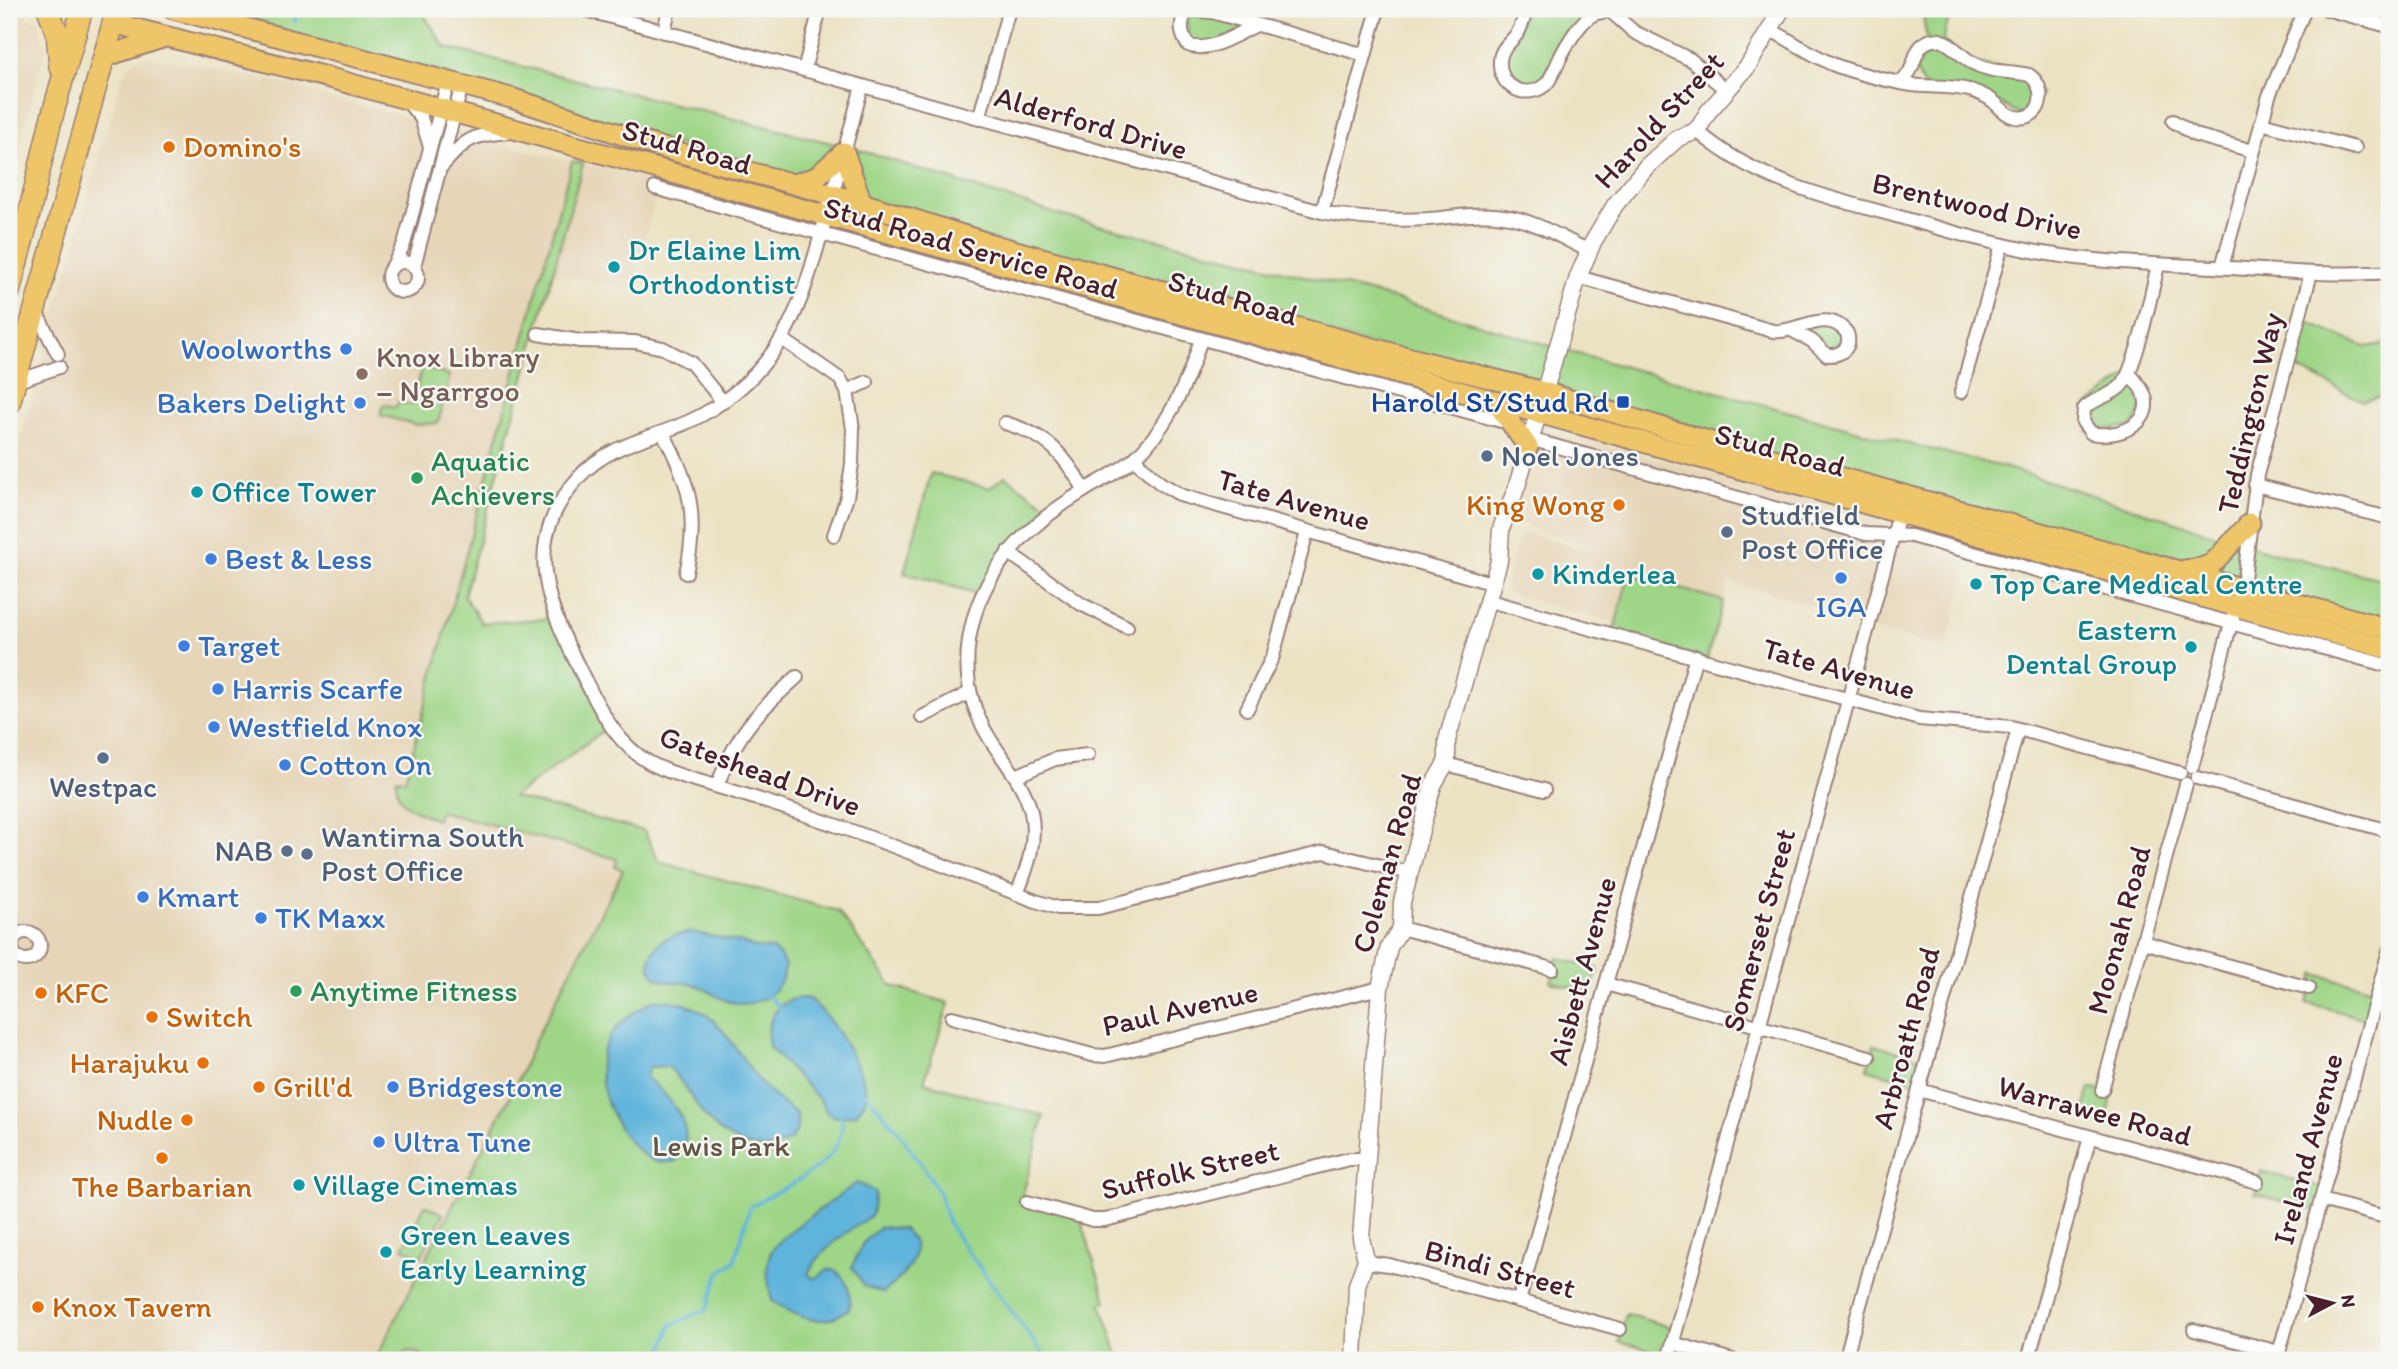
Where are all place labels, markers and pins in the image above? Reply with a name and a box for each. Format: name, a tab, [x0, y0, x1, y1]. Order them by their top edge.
place label: Domino's	[183, 128, 301, 165]
marker: Domino's	[161, 139, 177, 155]
place label: Dr Elaine Lim Orthodontist	[628, 231, 801, 302]
marker: Dr Elaine Lim Orthodontist	[606, 259, 622, 275]
place label: Woolworths	[181, 330, 332, 367]
place label: Knox Library – Ngarrgoo	[376, 338, 539, 409]
marker: Woolworths	[338, 341, 354, 357]
marker: Knox Library – Ngarrgoo	[354, 366, 370, 382]
place label: Harold St/Stud Rd	[1371, 383, 1609, 420]
place label: Bakers Delight	[157, 384, 346, 421]
marker: Harold St/Stud Rd	[1615, 394, 1631, 410]
marker: Bakers Delight	[352, 395, 368, 411]
place label: Noel Jones	[1501, 437, 1639, 474]
place label: Aquatic Achievers	[431, 442, 555, 513]
marker: Noel Jones	[1479, 448, 1495, 464]
marker: Aquatic Achievers	[409, 470, 425, 486]
place label: Office Tower	[211, 473, 376, 510]
marker: Office Tower	[189, 484, 205, 500]
place label: King Wong	[1466, 486, 1606, 523]
place label: Studfield Post Office	[1741, 496, 1884, 567]
marker: King Wong	[1611, 497, 1627, 513]
marker: Studfield Post Office	[1719, 524, 1735, 540]
place label: Best & Less	[225, 540, 372, 577]
marker: Best & Less	[203, 551, 219, 567]
place label: Kinderlea	[1552, 555, 1677, 592]
place label: Top Care Medical Centre	[1990, 565, 2302, 602]
marker: Kinderlea	[1530, 566, 1546, 582]
marker: IGA	[1833, 570, 1849, 586]
marker: Top Care Medical Centre	[1968, 576, 1984, 592]
place label: IGA	[1815, 588, 1867, 625]
place label: Eastern Dental Group	[2005, 611, 2177, 682]
place label: Target	[198, 627, 280, 664]
marker: Target	[176, 638, 192, 654]
marker: Eastern Dental Group	[2183, 639, 2199, 655]
place label: Harris Scarfe	[232, 670, 403, 707]
marker: Harris Scarfe	[210, 681, 226, 697]
place label: Westfield Knox	[228, 708, 422, 745]
marker: Westfield Knox	[206, 719, 222, 735]
place label: Cotton On	[299, 746, 432, 783]
marker: Westpac	[95, 750, 111, 766]
marker: Cotton On	[277, 757, 293, 773]
place label: Westpac	[49, 768, 157, 805]
place label: Wantirna South Post Office	[321, 818, 524, 889]
place label: NAB	[215, 832, 273, 869]
marker: NAB	[279, 843, 295, 859]
marker: Wantirna South Post Office	[299, 846, 315, 862]
place label: Kmart	[157, 878, 239, 915]
marker: Kmart	[135, 889, 151, 905]
place label: TK Maxx	[275, 899, 385, 936]
marker: TK Maxx	[253, 910, 269, 926]
place label: Anytime Fitness	[310, 972, 518, 1009]
place label: KFC	[55, 974, 109, 1011]
marker: Anytime Fitness	[288, 983, 304, 999]
marker: KFC	[33, 985, 49, 1001]
place label: Switch	[166, 998, 252, 1035]
marker: Switch	[144, 1009, 160, 1025]
place label: Harajuku	[70, 1044, 189, 1081]
marker: Harajuku	[195, 1055, 211, 1071]
place label: Grill'd	[273, 1068, 353, 1105]
place label: Bridgestone	[407, 1068, 563, 1105]
marker: Grill'd	[251, 1079, 267, 1095]
marker: Bridgestone	[385, 1079, 401, 1095]
place label: Nudle	[97, 1101, 173, 1138]
marker: Nudle	[179, 1112, 195, 1128]
place label: Ultra Tune	[393, 1123, 532, 1160]
marker: Ultra Tune	[371, 1134, 387, 1150]
marker: The Barbarian	[154, 1150, 170, 1166]
place label: Village Cinemas	[313, 1166, 518, 1203]
place label: The Barbarian	[72, 1168, 252, 1205]
marker: Village Cinemas	[291, 1177, 307, 1193]
place label: Green Leaves Early Learning	[400, 1216, 587, 1287]
marker: Green Leaves Early Learning	[378, 1244, 394, 1260]
place label: Knox Tavern	[52, 1288, 212, 1325]
marker: Knox Tavern	[30, 1299, 46, 1315]

